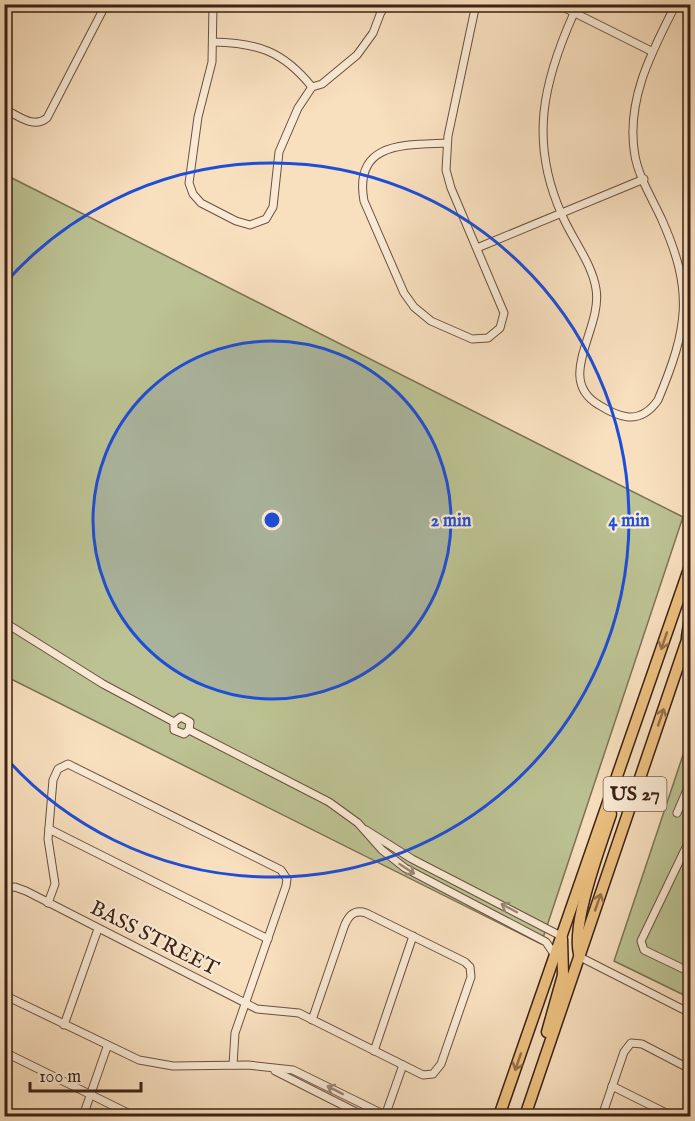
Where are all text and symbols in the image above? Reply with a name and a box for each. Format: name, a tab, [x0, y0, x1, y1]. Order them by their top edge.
centre of rings	[262, 510, 282, 530]
text: 2 min	[431, 510, 472, 533]
text: 4 min	[608, 510, 650, 533]
one-way arrow	[658, 631, 669, 650]
one-way arrow	[657, 708, 668, 727]
road number: US 27	[604, 777, 666, 811]
one-way arrow	[399, 862, 416, 875]
one-way arrow	[594, 893, 605, 912]
street label: BASS STREET	[85, 895, 223, 983]
one-way arrow	[501, 902, 519, 913]
one-way arrow	[511, 1052, 522, 1071]
scale bar	[30, 1055, 141, 1093]
text: 100 m	[39, 1066, 81, 1089]
one-way arrow	[326, 1084, 344, 1095]

